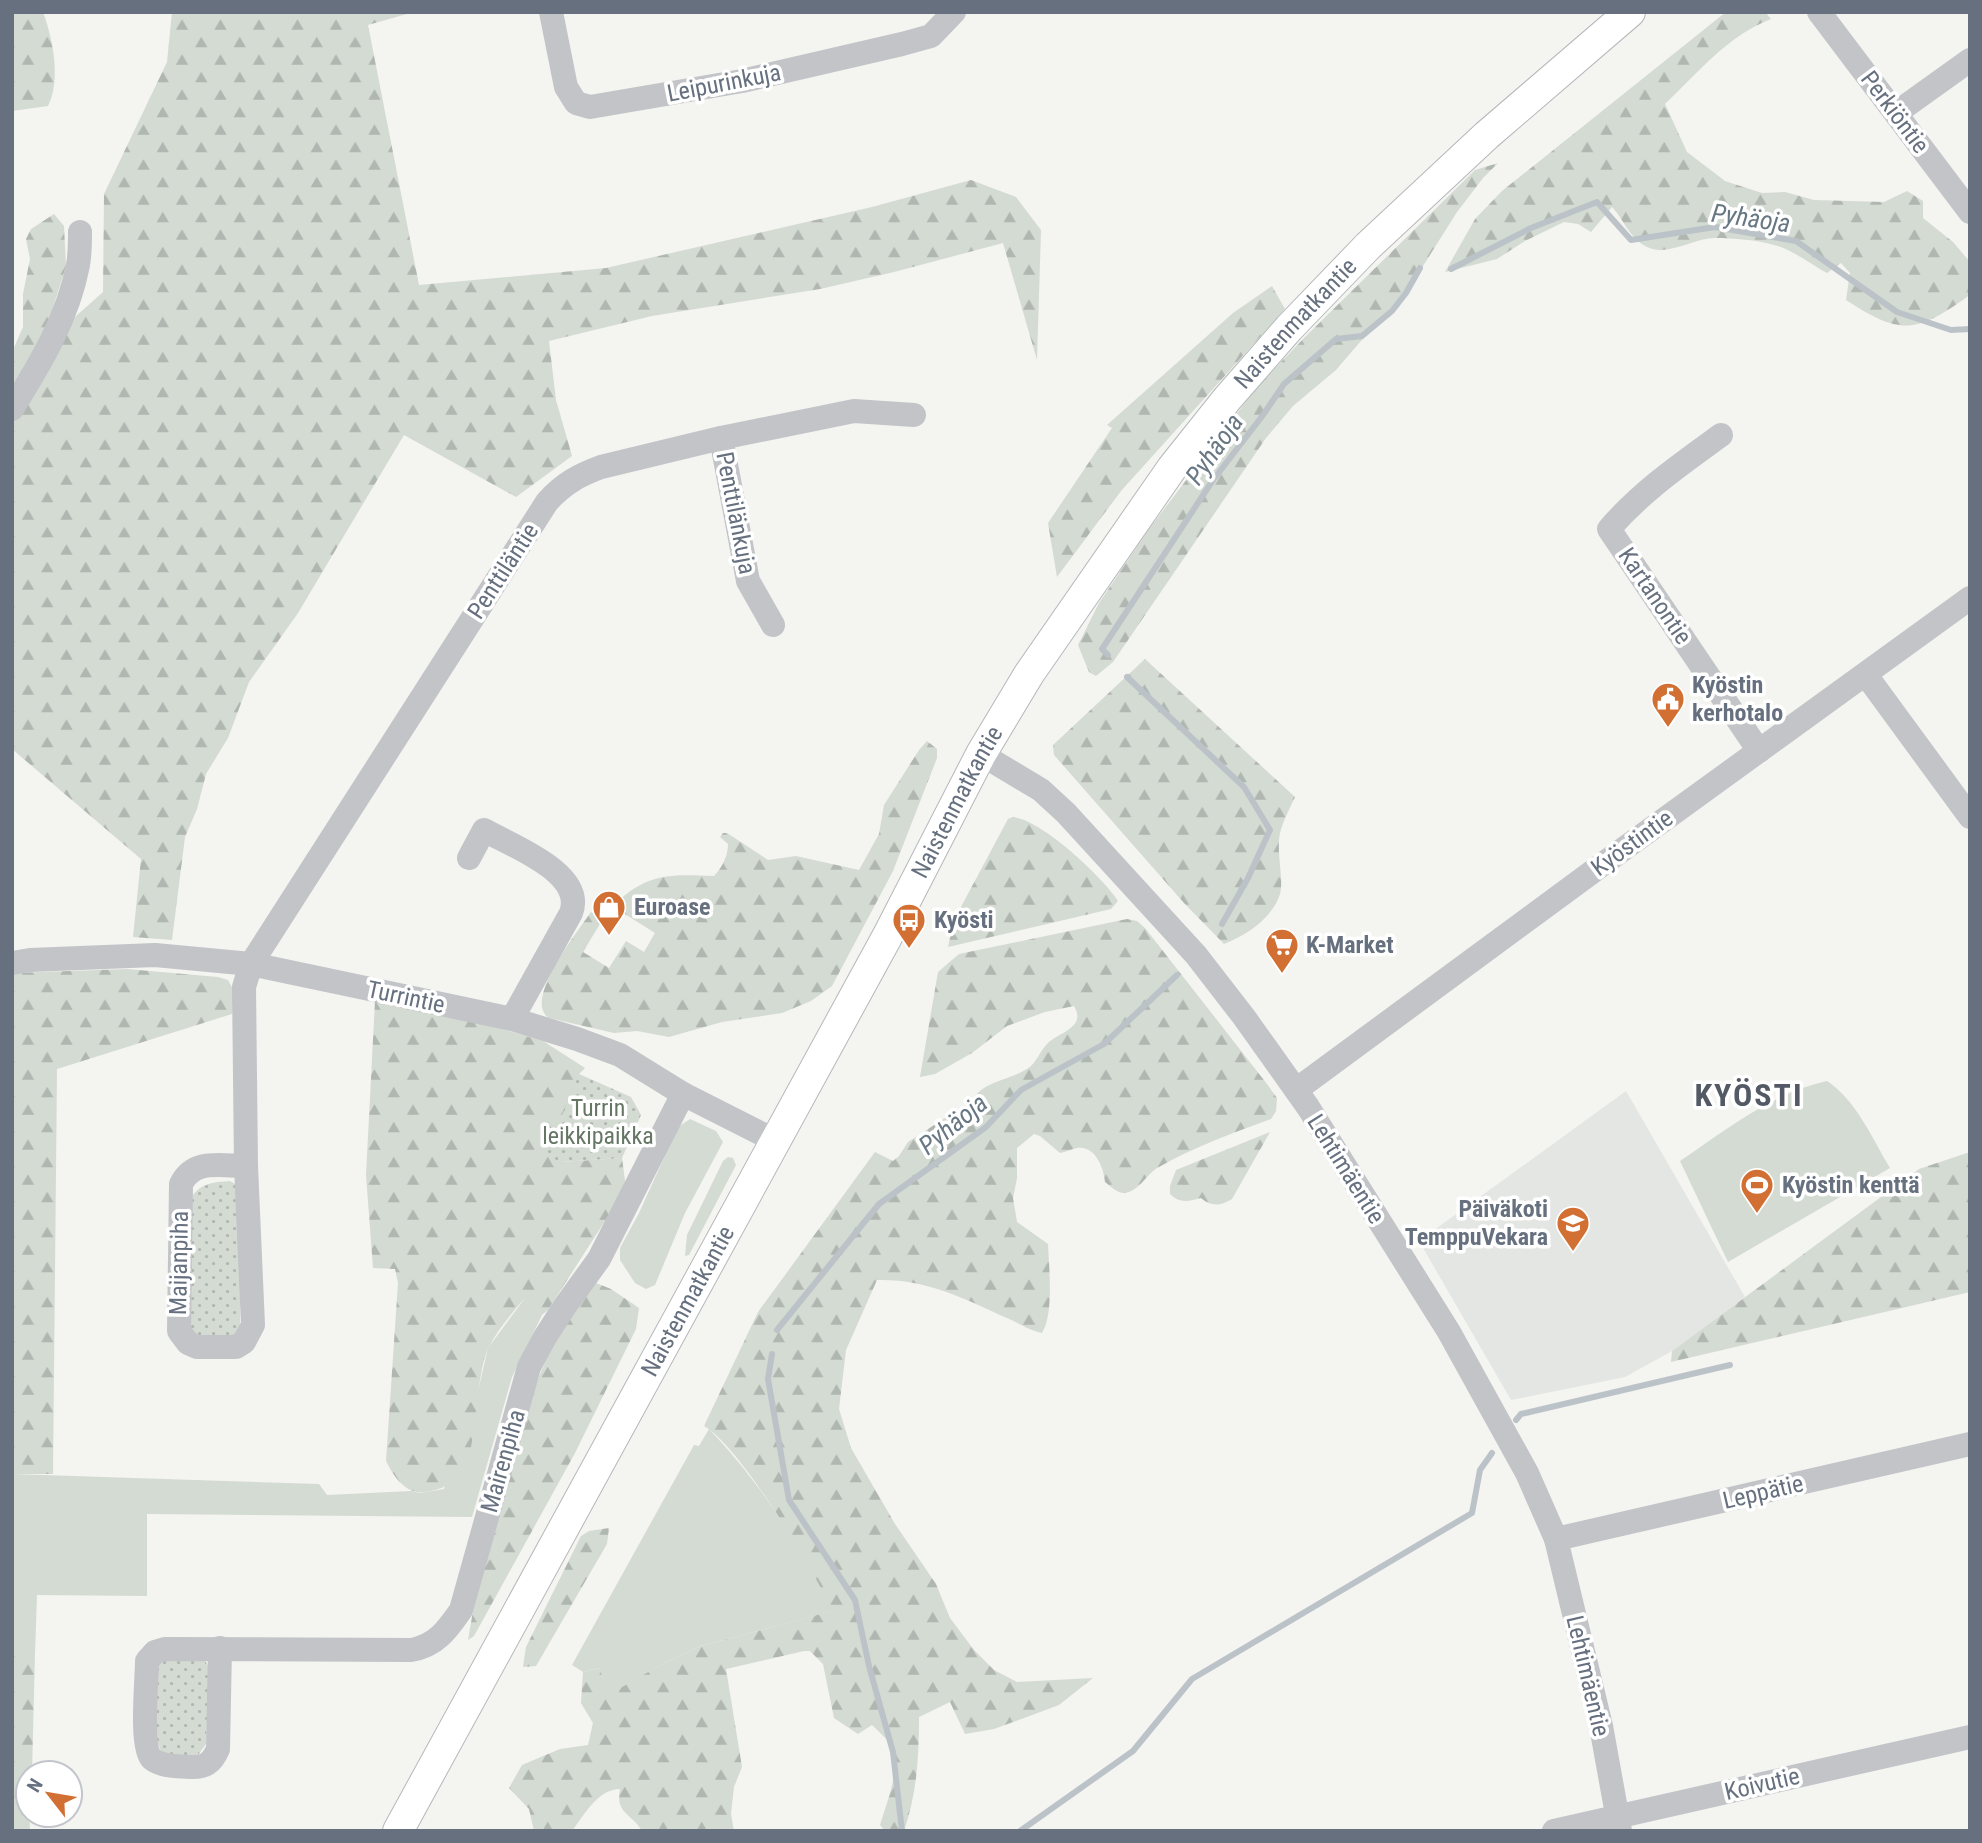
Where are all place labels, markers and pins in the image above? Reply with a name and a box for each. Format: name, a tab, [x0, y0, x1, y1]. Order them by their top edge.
place label: Kyöstin kerhotalo	[1692, 671, 1783, 727]
public building icon: Kyöstin kerhotalo	[1649, 680, 1687, 729]
shop icon: Euroase	[590, 888, 628, 937]
place label: Euroase	[634, 893, 711, 921]
bus stop icon: Kyösti	[890, 901, 928, 950]
place label: Kyösti	[934, 906, 994, 934]
supermarket icon: K-Market	[1263, 926, 1301, 975]
place label: K-Market	[1306, 931, 1394, 959]
sports icon: Kyöstin kenttä	[1738, 1166, 1776, 1215]
place label: Kyöstin kenttä	[1782, 1171, 1919, 1199]
place label: Päiväkoti TemppuVekara	[1405, 1195, 1548, 1251]
school or university icon: Päiväkoti TemppuVekara	[1554, 1204, 1592, 1253]

